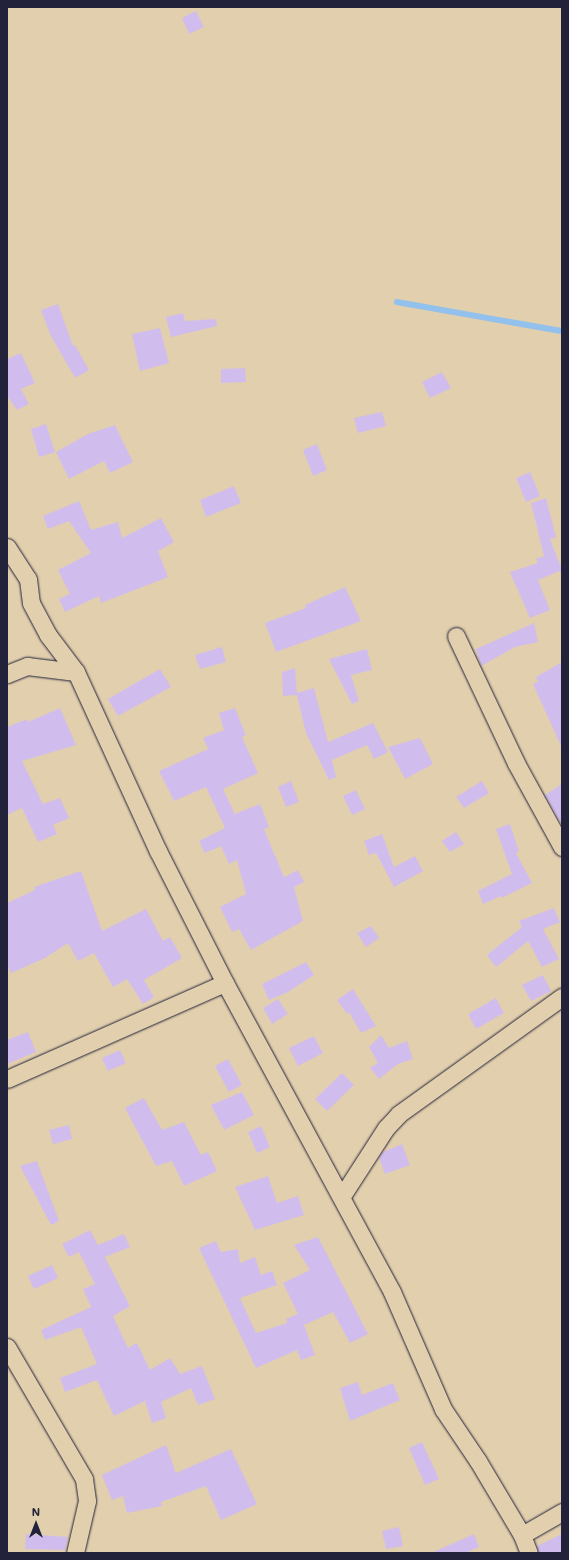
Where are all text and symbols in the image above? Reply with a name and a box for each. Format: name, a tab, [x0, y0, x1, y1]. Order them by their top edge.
north arrow	[16, 1504, 56, 1544]
text: N	[32, 1504, 40, 1519]

